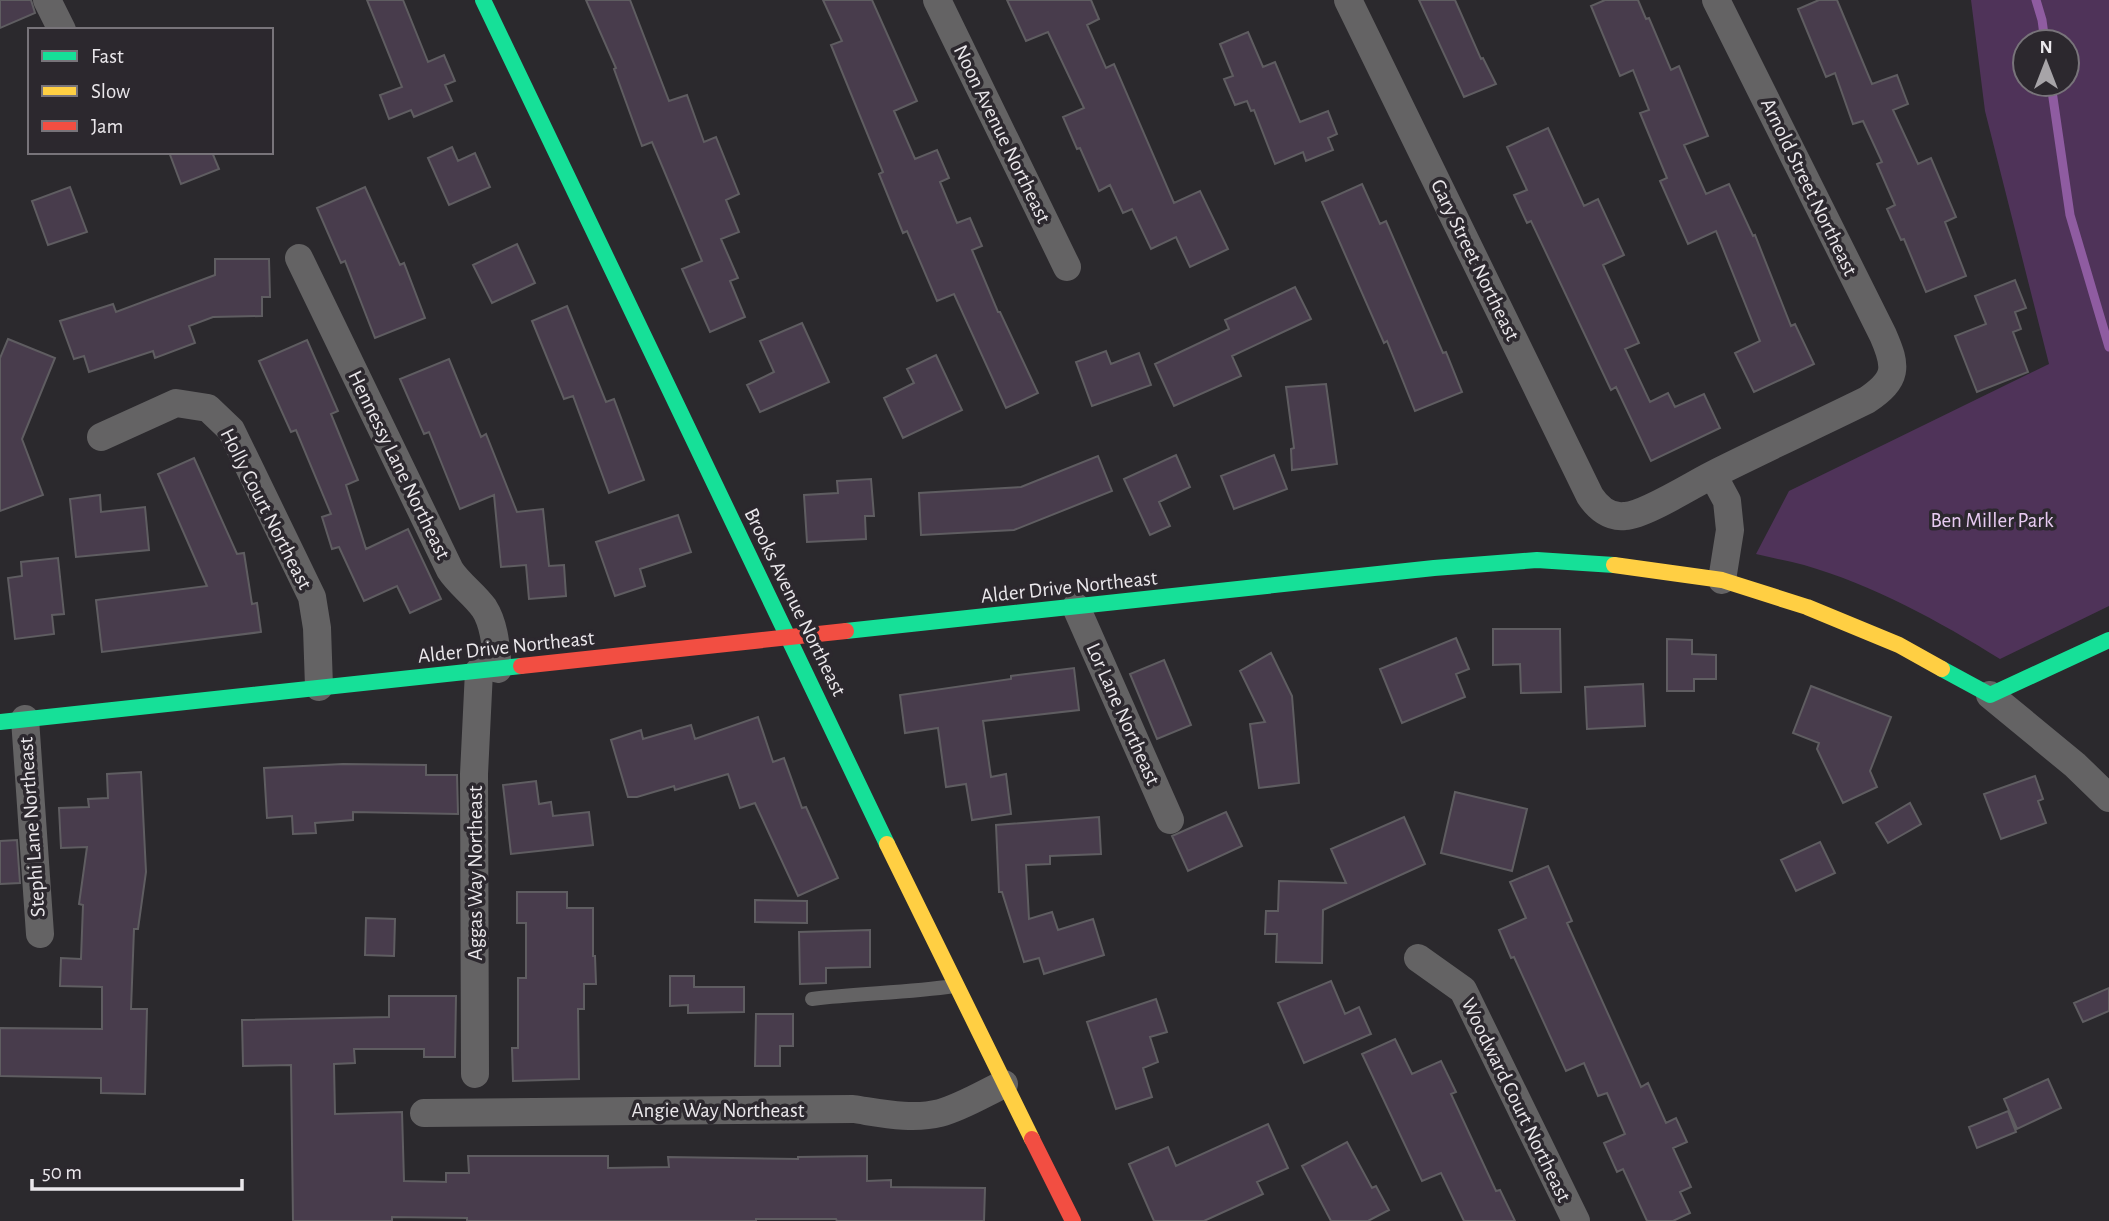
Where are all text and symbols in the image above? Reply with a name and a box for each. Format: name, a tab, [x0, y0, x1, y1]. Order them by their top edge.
legend	[28, 28, 273, 154]
north arrow	[2011, 28, 2081, 98]
text: N	[2039, 38, 2053, 57]
street label: Noon Avenue Northeast	[950, 41, 1054, 227]
text: Fast	[91, 46, 124, 67]
text: Slow	[91, 81, 130, 102]
street label: Arnold Street Northeast	[1757, 95, 1861, 279]
text: Jam	[91, 116, 123, 137]
street label: Gary Street Northeast	[1427, 176, 1523, 344]
street label: Hennessy Lane Northeast	[344, 367, 454, 563]
street label: Holly Court Northeast	[216, 425, 316, 593]
street label: Brooks Avenue Northeast	[740, 505, 850, 700]
park label: Ben Miller Park	[1930, 510, 2054, 531]
street label: Alder Drive Northeast	[980, 567, 1159, 607]
street label: Alder Drive Northeast	[417, 627, 596, 667]
street label: Lor Lane Northeast	[1082, 640, 1164, 789]
street label: Stephi Lane Northeast	[15, 736, 49, 918]
street label: Aggas Way Northeast	[465, 785, 486, 961]
street label: Woodward Court Northeast	[1457, 995, 1575, 1206]
street label: Angie Way Northeast	[632, 1100, 805, 1121]
scale bar	[32, 1148, 242, 1192]
text: 50 m	[42, 1162, 82, 1183]

